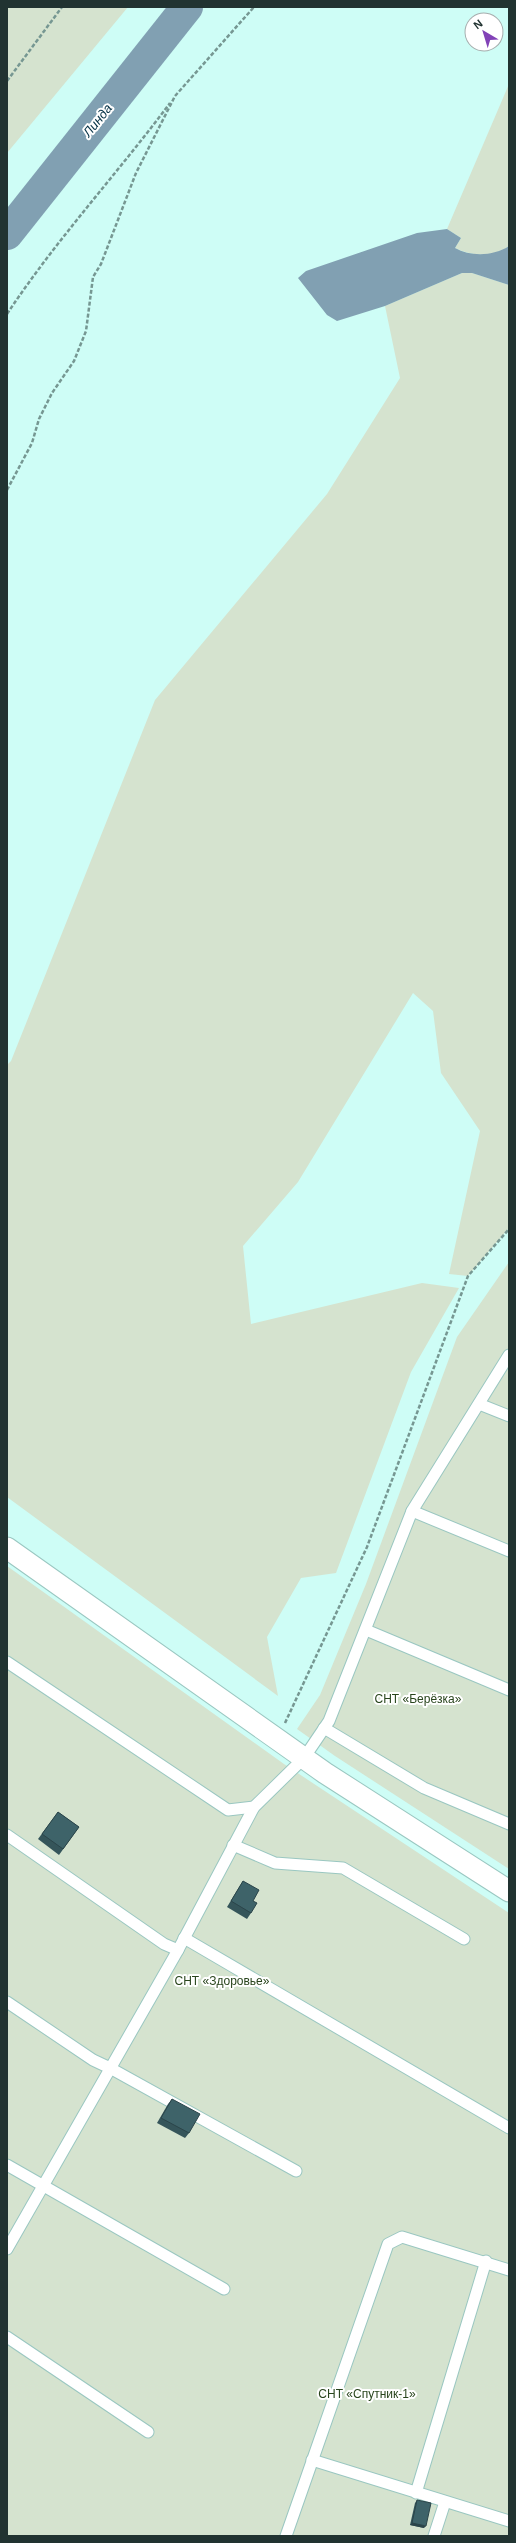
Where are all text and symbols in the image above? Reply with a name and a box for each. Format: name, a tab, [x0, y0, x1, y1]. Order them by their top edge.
north arrow	[464, 12, 504, 52]
text: N	[471, 17, 485, 31]
water label: Линда	[79, 101, 115, 140]
park label: СНТ «Берёзка»	[375, 1692, 462, 1706]
park label: СНТ «Здоровье»	[175, 1974, 270, 1988]
park label: СНТ «Спутник-1»	[318, 2387, 416, 2401]

